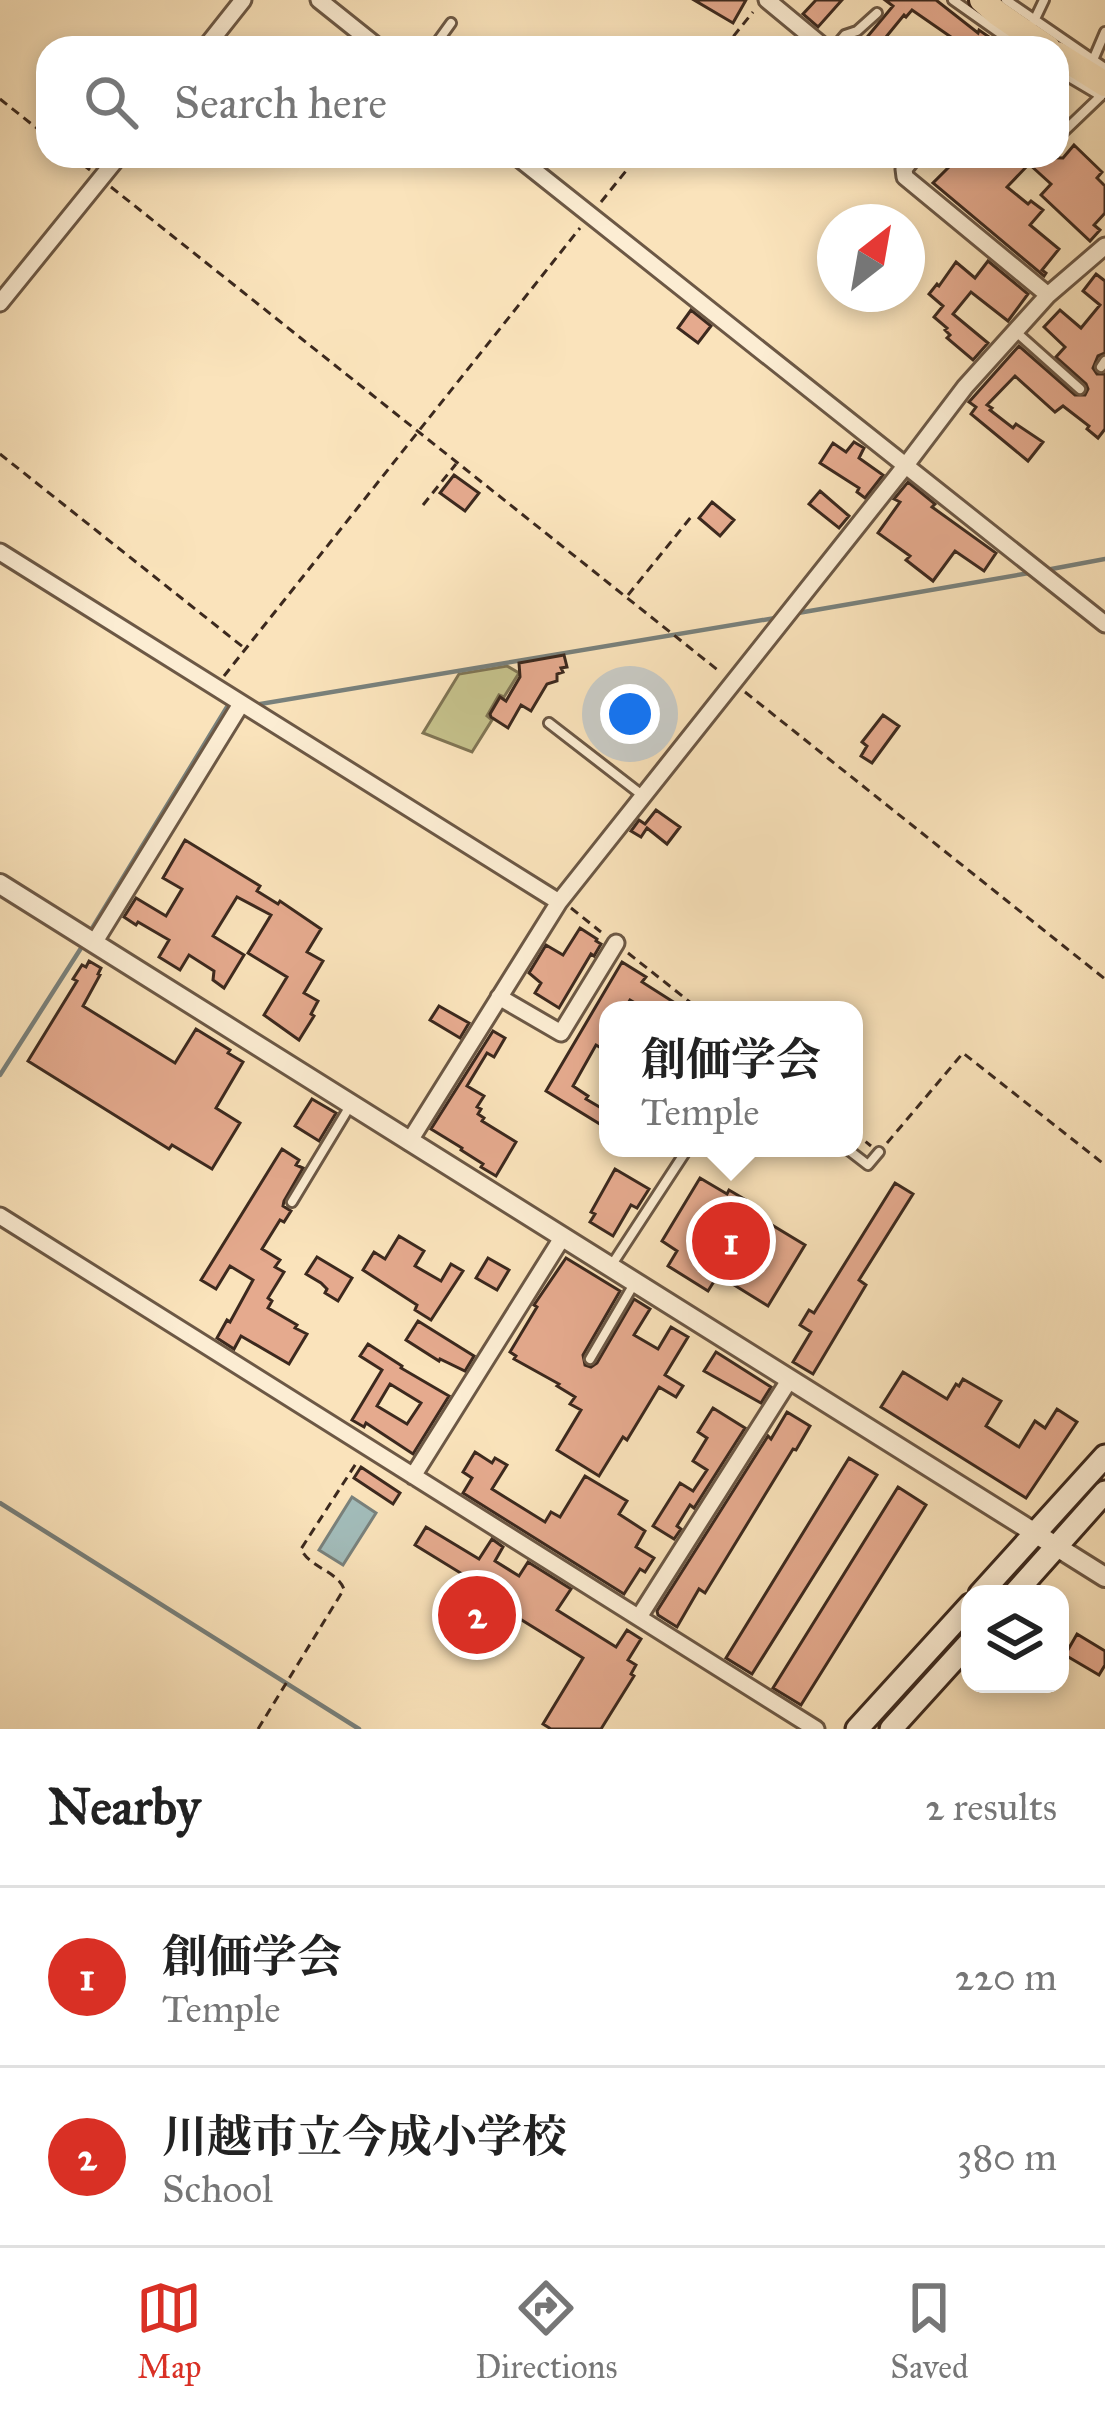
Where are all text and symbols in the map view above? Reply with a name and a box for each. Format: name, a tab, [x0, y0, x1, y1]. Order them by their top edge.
search box	[36, 36, 1069, 168]
icon: search	[78, 69, 144, 135]
text: Search here	[174, 75, 387, 130]
north arrow	[817, 204, 925, 312]
your location	[600, 684, 660, 744]
popup	[599, 1001, 863, 1157]
text: 創価学会	[641, 1032, 821, 1087]
text: Temple	[641, 1088, 760, 1136]
pin: 1	[692, 1196, 770, 1286]
pin: 2	[438, 1570, 516, 1660]
map controls	[961, 1585, 1069, 1693]
button: layers	[961, 1585, 1069, 1693]
text: Nearby	[48, 1776, 200, 1838]
text: 2 results	[925, 1783, 1057, 1831]
text: 創価学会	[162, 1929, 342, 1984]
text: 1	[79, 1953, 95, 2001]
text: 220 m	[955, 1953, 1057, 2001]
text: Temple	[162, 1985, 281, 2033]
text: 川越市立今成小学校	[162, 2109, 567, 2164]
text: 2	[77, 2133, 97, 2181]
text: 380 m	[957, 2133, 1057, 2181]
text: School	[162, 2165, 273, 2213]
tab: Map	[136, 2275, 202, 2387]
tab: Directions	[475, 2275, 617, 2387]
tab: Saved	[890, 2275, 969, 2387]

